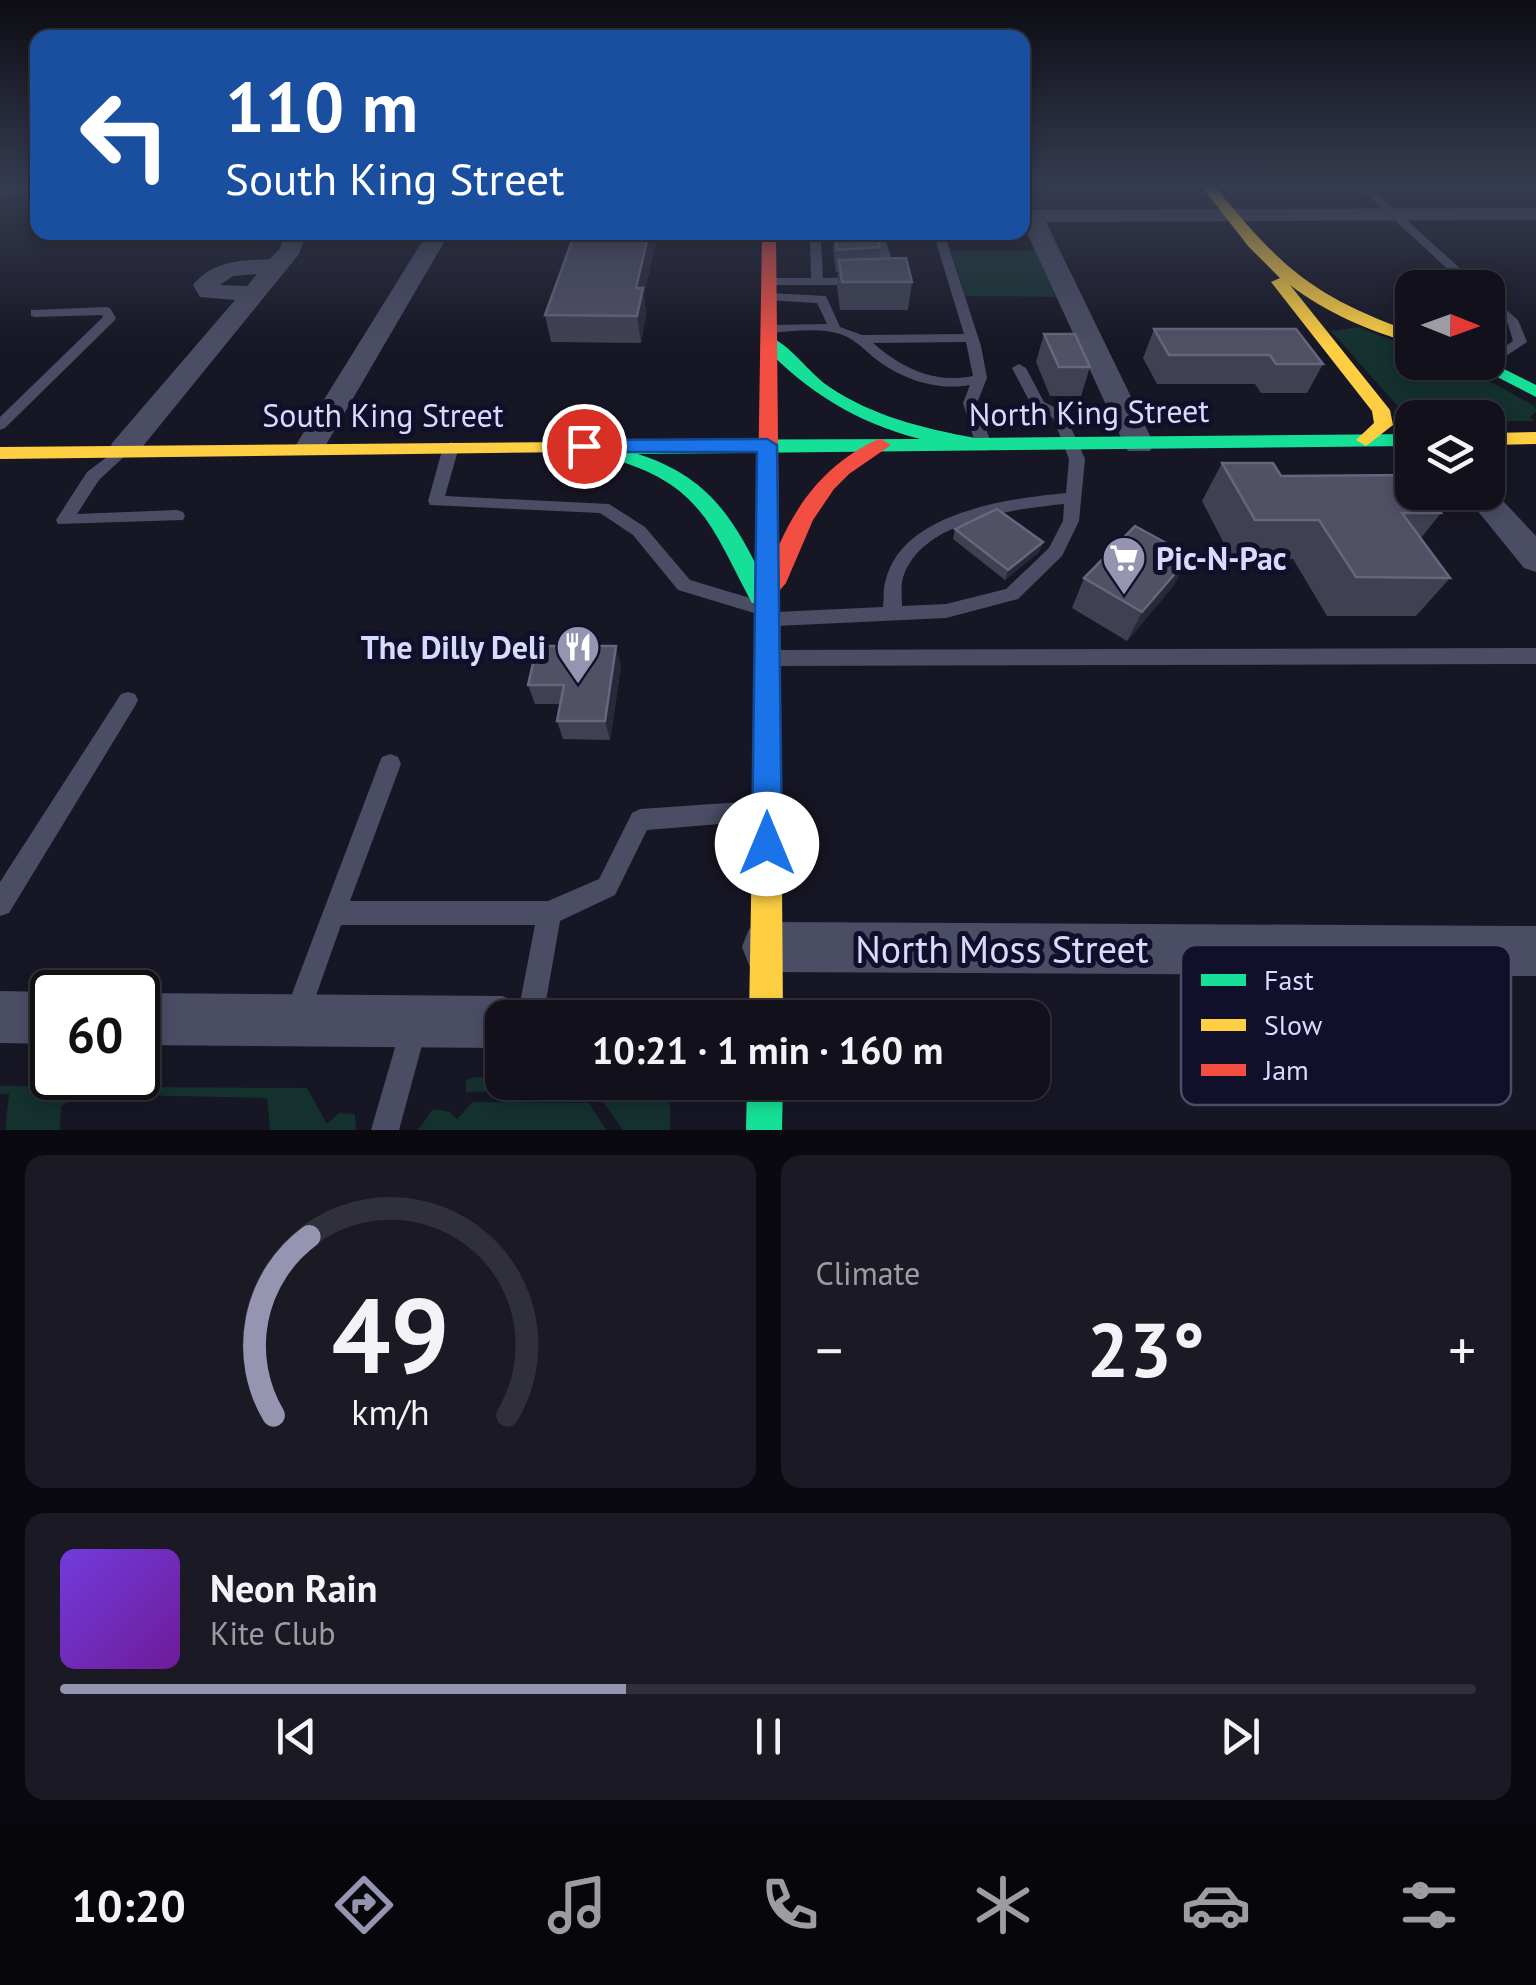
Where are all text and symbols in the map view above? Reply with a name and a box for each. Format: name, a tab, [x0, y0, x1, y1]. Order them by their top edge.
text: 110 m	[225, 61, 418, 151]
icon: left	[60, 70, 190, 200]
text: South King Street	[225, 149, 564, 207]
north arrow	[1395, 270, 1505, 380]
map controls	[1395, 270, 1505, 510]
street label: North King Street	[968, 389, 1210, 435]
street label: South King Street	[262, 394, 504, 436]
button: layers	[1395, 400, 1505, 510]
pin	[542, 404, 627, 489]
icon: arrive	[557, 419, 612, 474]
supermarket icon: Pic-N-Pac	[1101, 535, 1147, 596]
place label: Pic-N-Pac	[1156, 537, 1287, 579]
restaurant icon: The Dilly Deli	[555, 624, 601, 685]
place label: The Dilly Deli	[361, 626, 546, 668]
position arrow	[715, 792, 819, 896]
street label: North Moss Street	[855, 924, 1149, 973]
legend	[1181, 945, 1511, 1105]
text: Fast	[1264, 961, 1314, 998]
speed limit sign: 60	[30, 970, 160, 1100]
text: Slow	[1264, 1006, 1323, 1043]
text: 10:21 · 1 min · 160 m	[592, 1025, 943, 1074]
text: Jam	[1263, 1051, 1309, 1088]
text: Climate	[816, 1252, 920, 1294]
text: 49	[331, 1267, 449, 1402]
text: 23°	[1087, 1301, 1205, 1398]
text: −	[816, 1314, 843, 1385]
text: +	[1448, 1314, 1476, 1385]
text: km/h	[351, 1389, 429, 1435]
text: Neon Rain	[210, 1563, 377, 1612]
text: Kite Club	[210, 1612, 336, 1654]
icon: previous	[269, 1709, 324, 1764]
icon: pause	[741, 1709, 796, 1764]
icon: next	[1213, 1709, 1268, 1764]
icon: directions	[329, 1870, 399, 1940]
icon: music	[542, 1870, 612, 1940]
icon: phone	[755, 1870, 825, 1940]
icon: climate	[968, 1870, 1038, 1940]
icon: car	[1181, 1870, 1251, 1940]
icon: filters	[1394, 1870, 1464, 1940]
text: 10:20	[72, 1876, 186, 1934]

